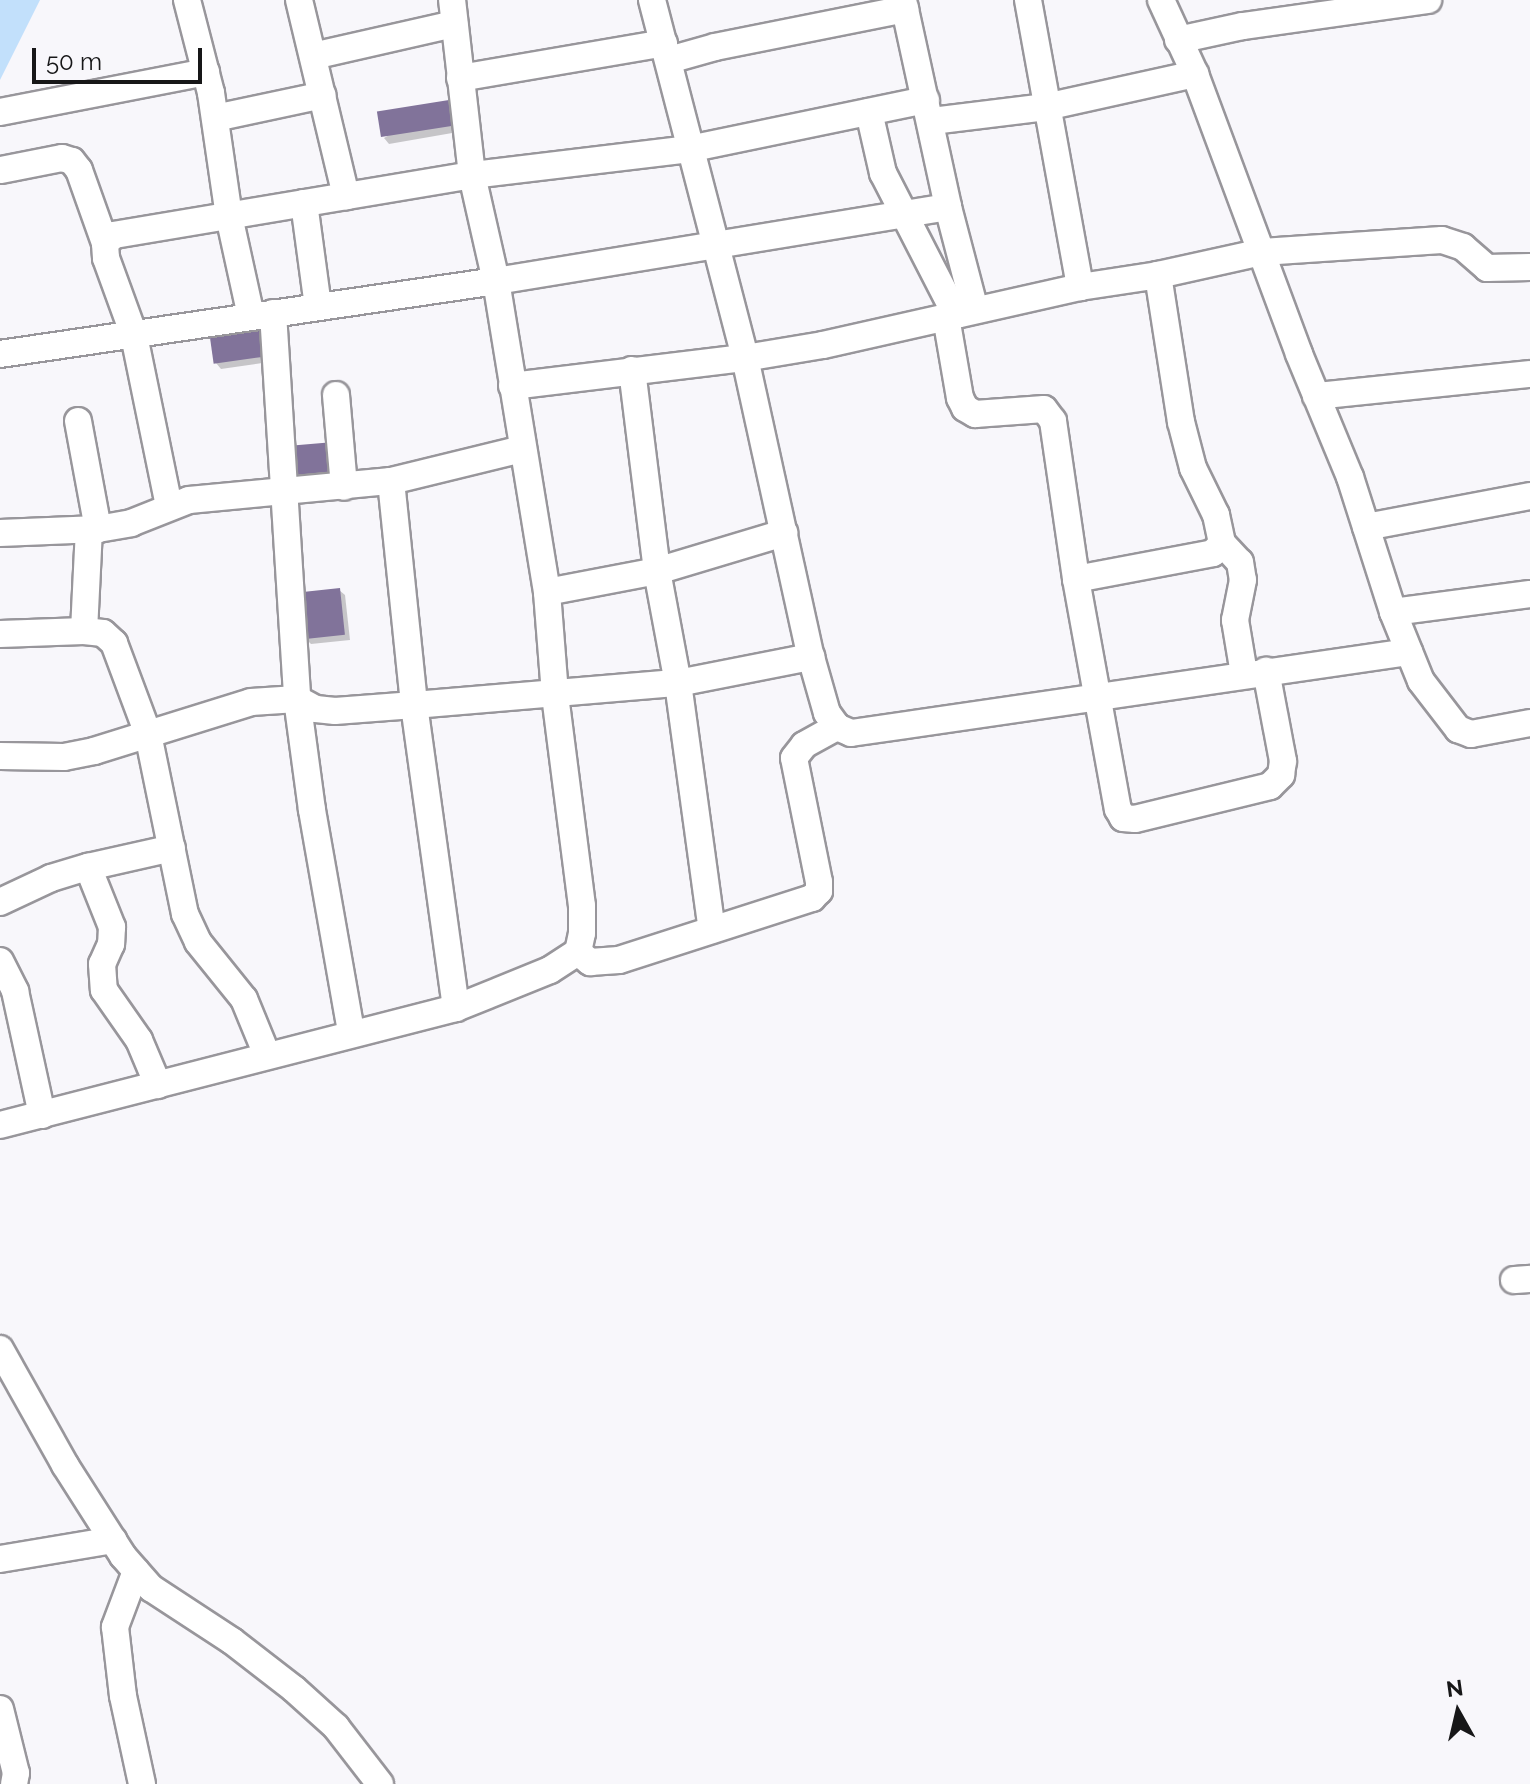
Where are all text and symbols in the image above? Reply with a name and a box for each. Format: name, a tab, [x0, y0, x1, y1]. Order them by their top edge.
scale bar	[36, 32, 206, 82]
text: 50 m	[46, 47, 102, 76]
north arrow	[1418, 1672, 1498, 1752]
text: N	[1445, 1674, 1465, 1702]

